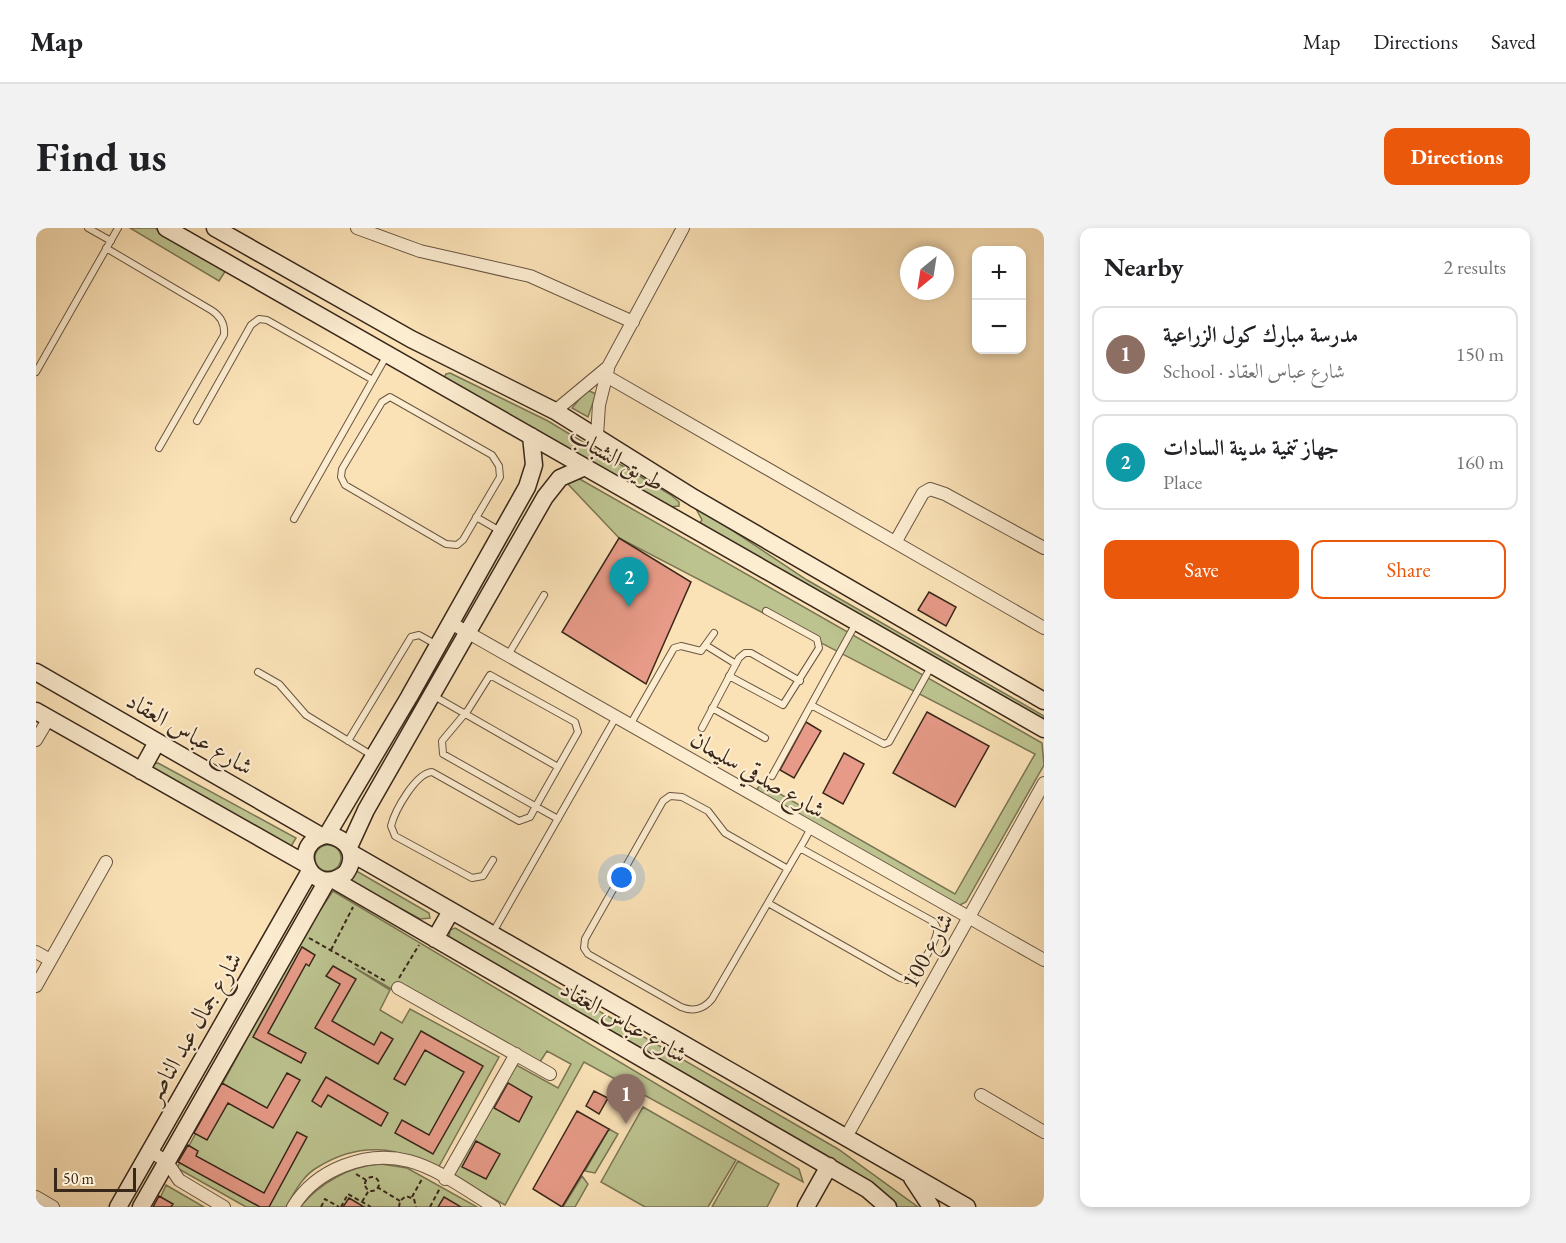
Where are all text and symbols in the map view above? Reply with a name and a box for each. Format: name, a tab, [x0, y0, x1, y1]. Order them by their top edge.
text: Map	[30, 23, 83, 59]
text: Map	[1303, 28, 1340, 55]
text: Directions	[1373, 28, 1458, 55]
text: Saved	[1491, 28, 1536, 55]
button: Directions	[1384, 128, 1530, 185]
text: Find us	[36, 129, 167, 184]
north arrow	[900, 246, 954, 300]
map controls	[972, 246, 1026, 354]
button: +	[972, 246, 1026, 300]
text: Nearby	[1104, 250, 1184, 284]
text: 2 results	[1443, 254, 1506, 280]
button: −	[972, 300, 1026, 354]
text: مدرسة مبارك كول الزراعية	[1163, 320, 1358, 349]
text: 1	[1120, 341, 1131, 367]
text: 150 m	[1456, 341, 1504, 367]
text: School · شارع عباس العقاد	[1163, 358, 1345, 384]
street label: طريق الشباب	[564, 418, 670, 498]
text: جهاز تنمية مدينة السادات	[1163, 433, 1339, 462]
text: 2	[1120, 449, 1131, 475]
text: 160 m	[1456, 449, 1504, 475]
text: Place	[1163, 469, 1202, 495]
button: Save	[1104, 540, 1299, 599]
button: Share	[1311, 540, 1506, 599]
pin: 2	[610, 558, 648, 607]
street label: شارع عباس العقاد	[119, 684, 259, 786]
street label: شارع صدقي سليمان	[682, 723, 831, 829]
your location	[607, 863, 636, 892]
street label: شارع 100	[894, 907, 965, 995]
street label: شارع جمال عبد الناصر	[136, 946, 253, 1113]
street label: شارع عباس العقاد	[553, 972, 693, 1074]
pin: 1	[606, 1074, 646, 1124]
scale bar	[54, 1165, 136, 1192]
text: 50 m	[63, 1168, 94, 1189]

